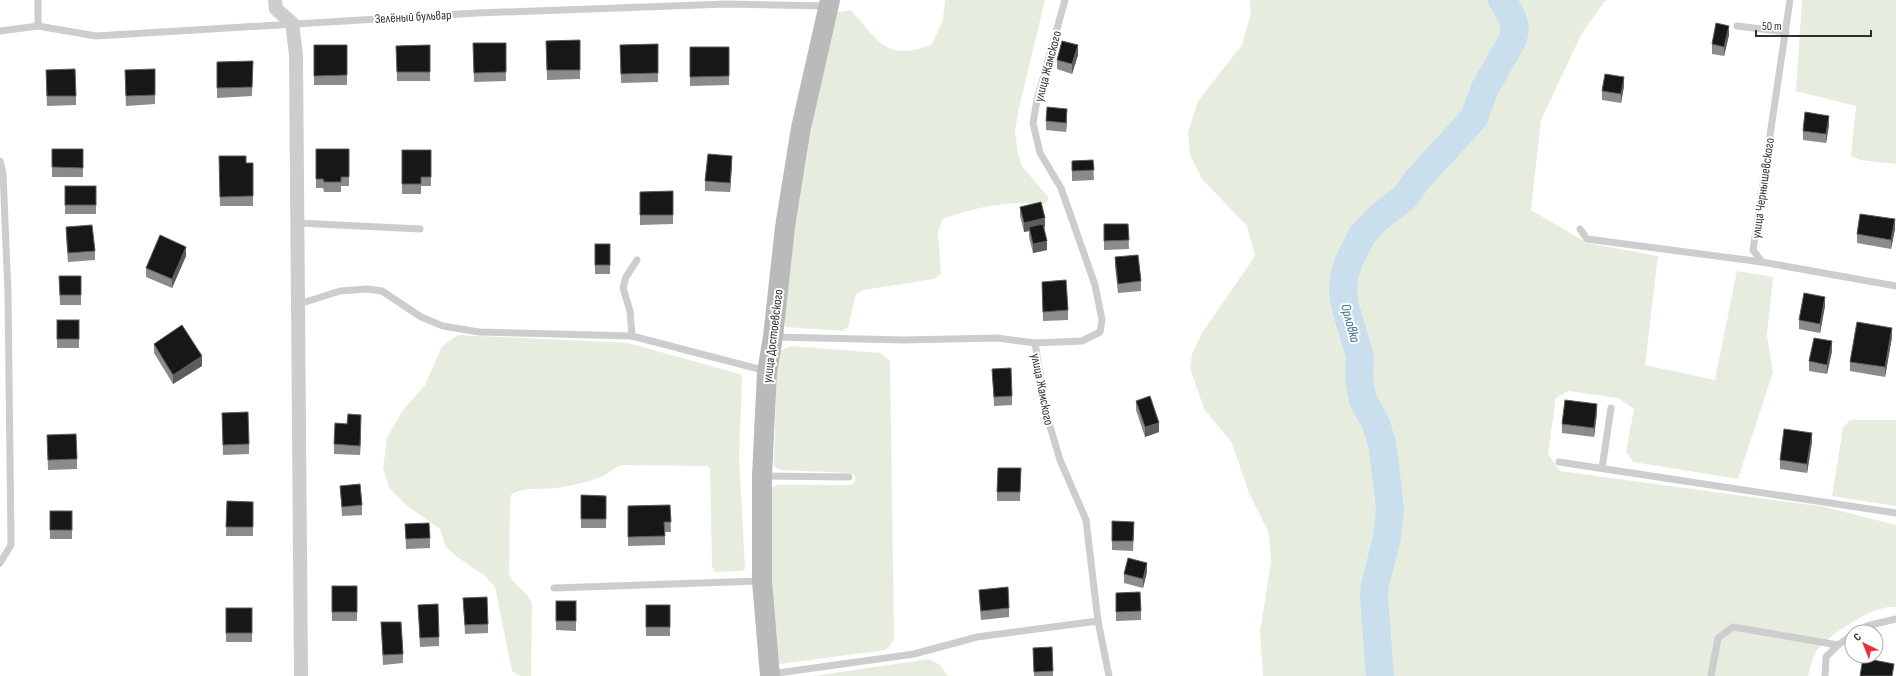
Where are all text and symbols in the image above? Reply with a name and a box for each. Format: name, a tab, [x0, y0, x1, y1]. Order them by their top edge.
street label: Зелёный бульвар	[374, 7, 452, 27]
scale bar	[1756, 12, 1871, 38]
text: 50 m	[1762, 19, 1782, 34]
street label: улица Жамского	[1031, 29, 1065, 104]
street label: улица Чернышевского	[1748, 137, 1778, 240]
street label: улица Достоевского	[759, 288, 787, 384]
water label: Орловка	[1337, 302, 1364, 345]
street label: улица Жамского	[1027, 352, 1057, 426]
north arrow	[1844, 624, 1884, 664]
text: С	[1851, 630, 1864, 644]

